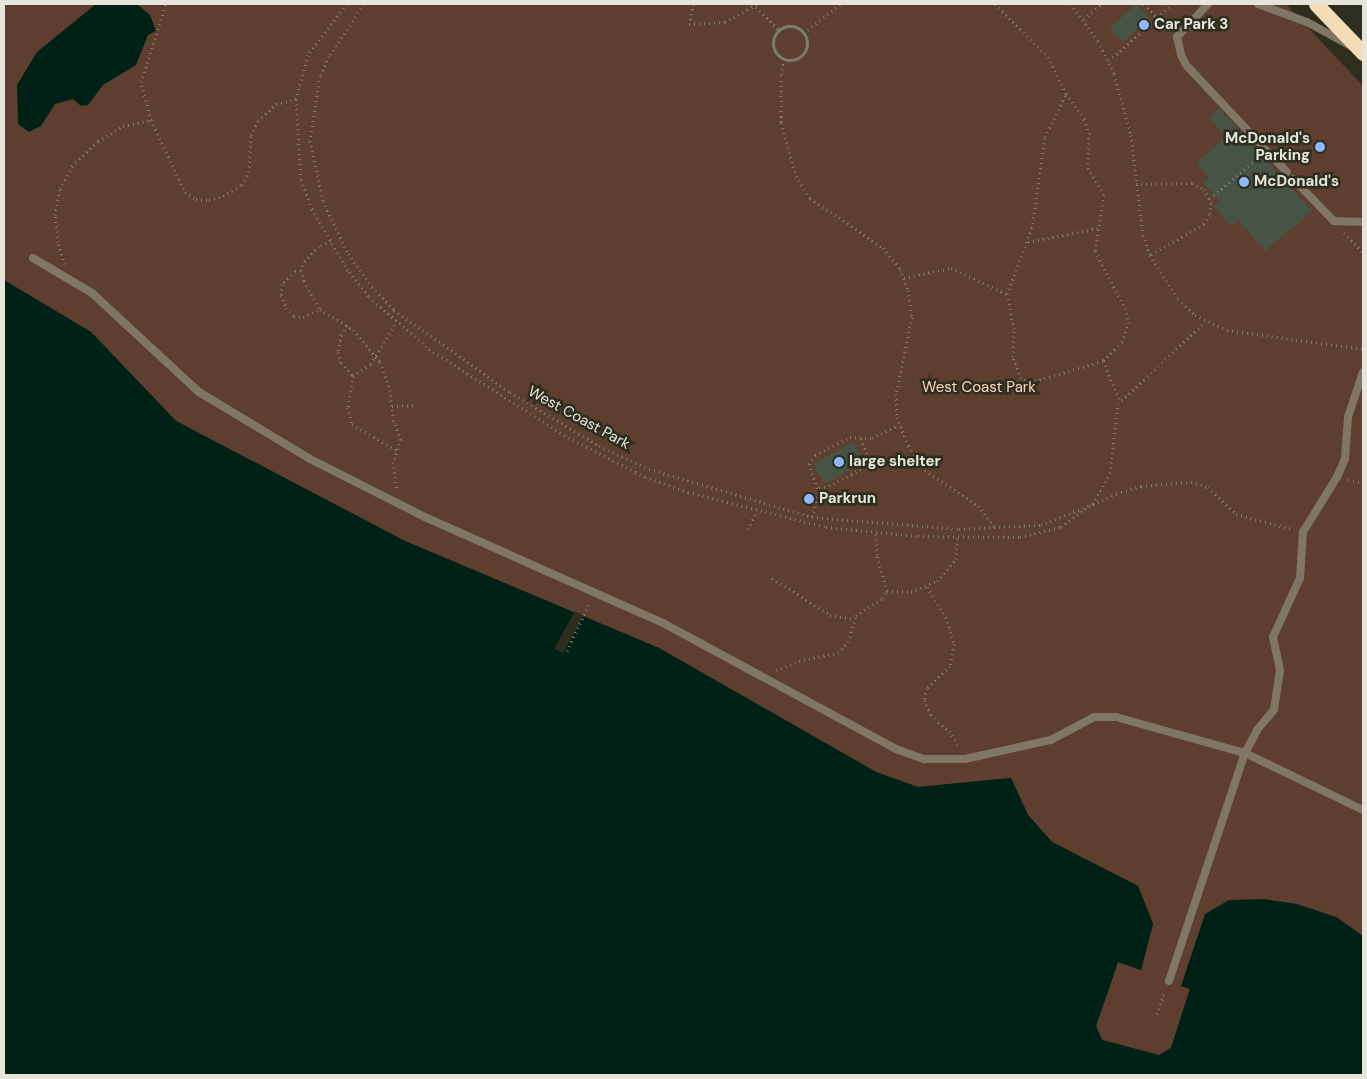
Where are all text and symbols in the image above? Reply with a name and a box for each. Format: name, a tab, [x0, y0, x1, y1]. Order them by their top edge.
place label: Car Park 3	[1154, 16, 1228, 34]
marker: Car Park 3	[1138, 19, 1150, 31]
place label: McDonald's Parking	[1225, 129, 1310, 164]
marker: McDonald's Parking	[1314, 141, 1326, 153]
place label: McDonald's	[1254, 173, 1339, 191]
marker: McDonald's	[1238, 176, 1250, 188]
park label: West Coast Park	[922, 379, 1036, 397]
street label: West Coast Park	[525, 383, 633, 453]
place label: large shelter	[849, 453, 941, 471]
marker: large shelter	[833, 456, 845, 468]
place label: Parkrun	[819, 490, 876, 508]
marker: Parkrun	[803, 493, 815, 505]

